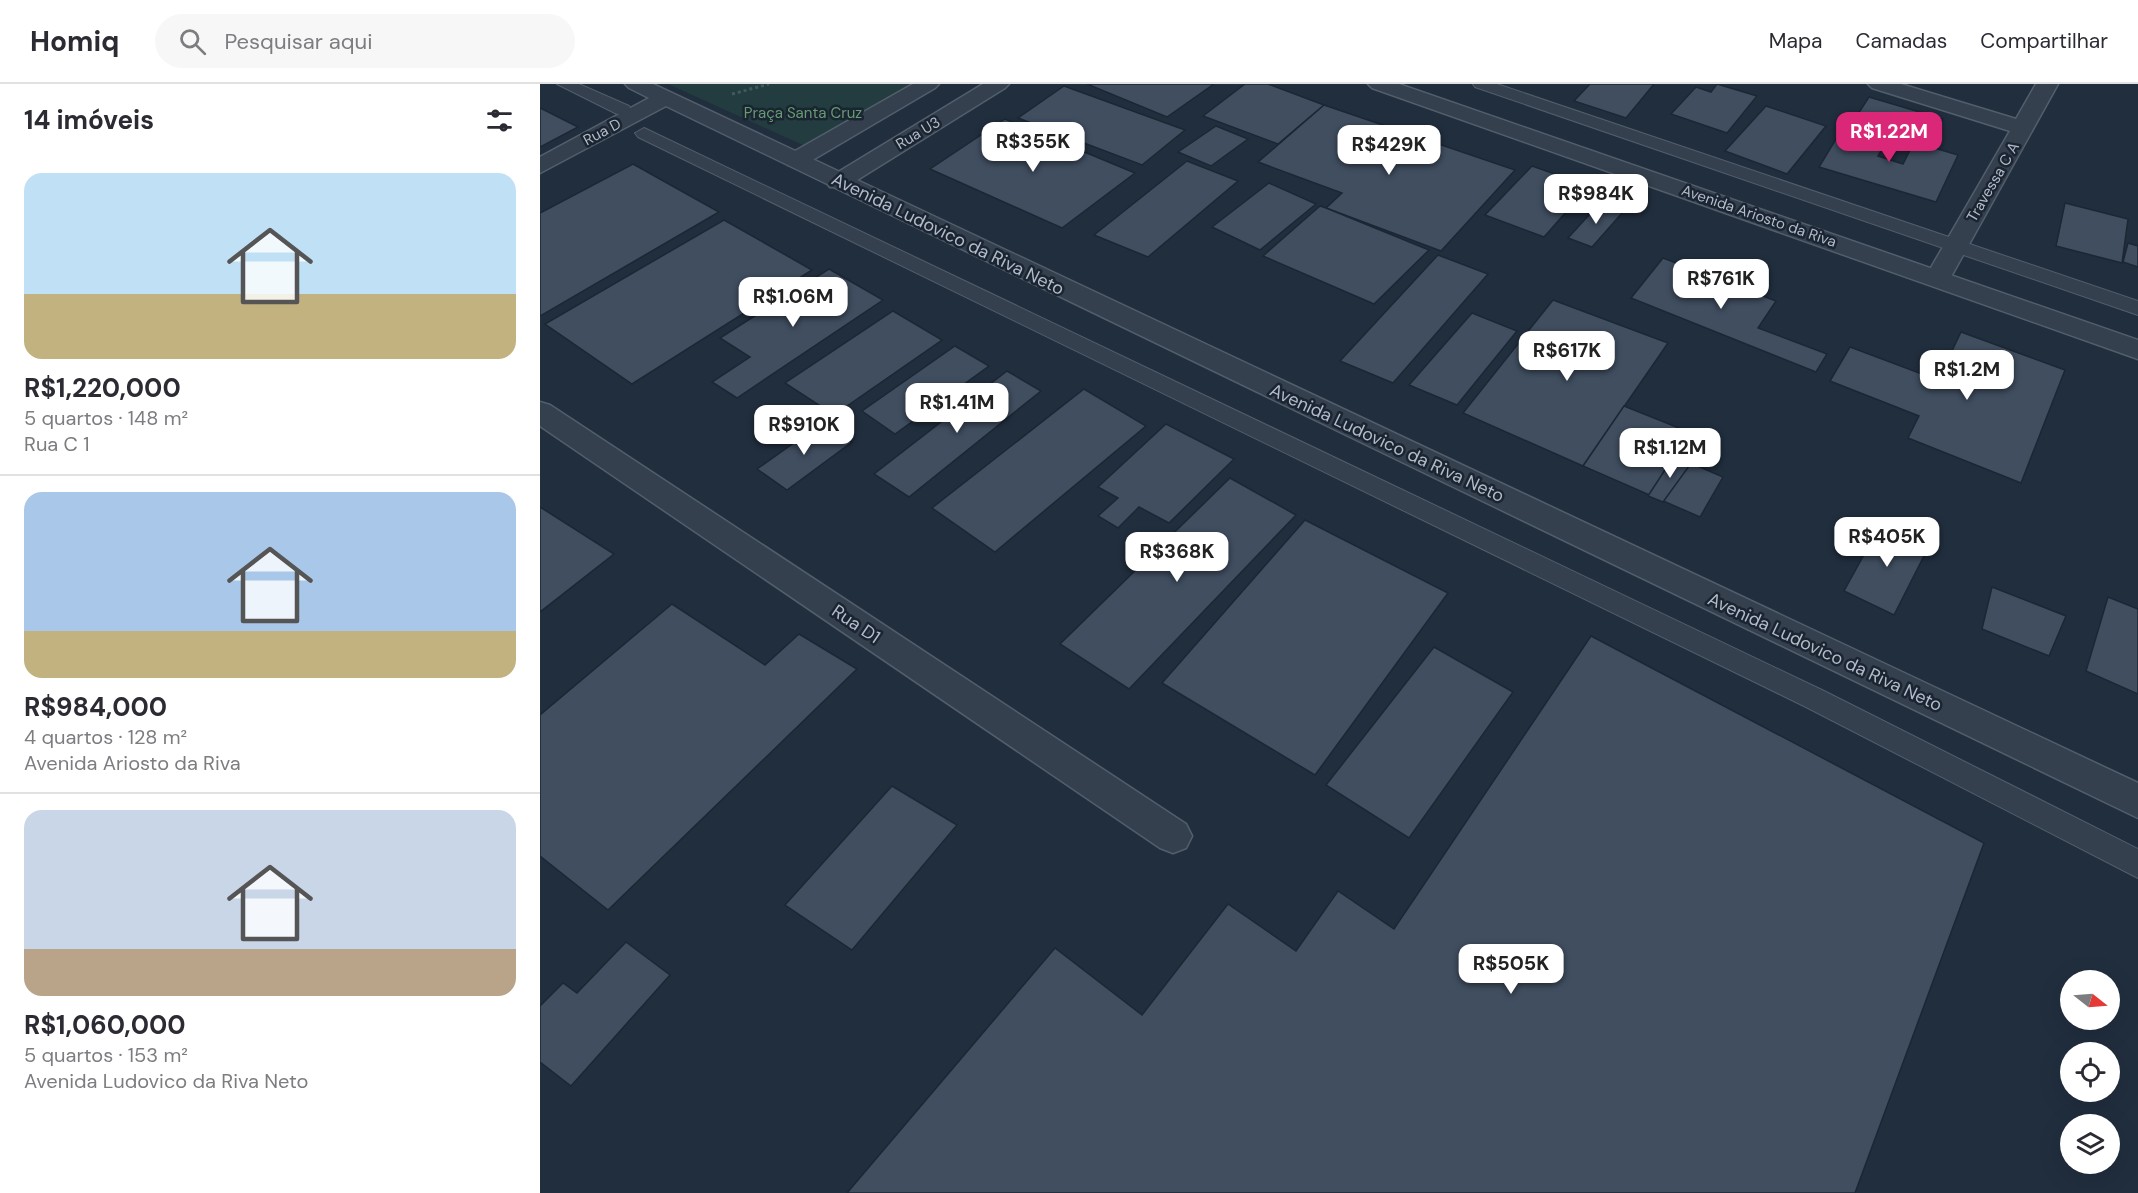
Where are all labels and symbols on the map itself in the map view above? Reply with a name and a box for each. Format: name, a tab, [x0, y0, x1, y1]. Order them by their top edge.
park label: Praça Santa Cruz	[744, 103, 862, 123]
street label: Rua U3	[892, 112, 944, 154]
pin: R$1.22M	[1834, 112, 1944, 163]
street label: Rua D	[580, 114, 624, 150]
pin: R$355K	[984, 122, 1082, 173]
pin: R$429K	[1340, 125, 1438, 176]
street label: Travessa C A	[1962, 138, 2024, 226]
street label: Avenida Ludovico da Riva Neto	[828, 167, 1068, 301]
pin: R$984K	[1547, 174, 1645, 225]
street label: Avenida Ariosto da Riva	[1679, 180, 1839, 252]
pin: R$761K	[1672, 259, 1770, 310]
pin: R$1.06M	[738, 277, 848, 328]
pin: R$617K	[1518, 331, 1616, 382]
pin: R$1.2M	[1918, 350, 2016, 401]
street label: Avenida Ludovico da Riva Neto	[1266, 378, 1508, 508]
pin: R$1.41M	[902, 383, 1012, 434]
pin: R$910K	[755, 405, 853, 456]
pin: R$1.12M	[1615, 428, 1725, 479]
pin: R$405K	[1838, 517, 1936, 568]
pin: R$368K	[1128, 532, 1226, 583]
street label: Avenida Ludovico da Riva Neto	[1704, 587, 1946, 717]
street label: Rua D1	[827, 599, 885, 649]
pin: R$505K	[1462, 944, 1560, 995]
north arrow	[2060, 970, 2120, 1030]

